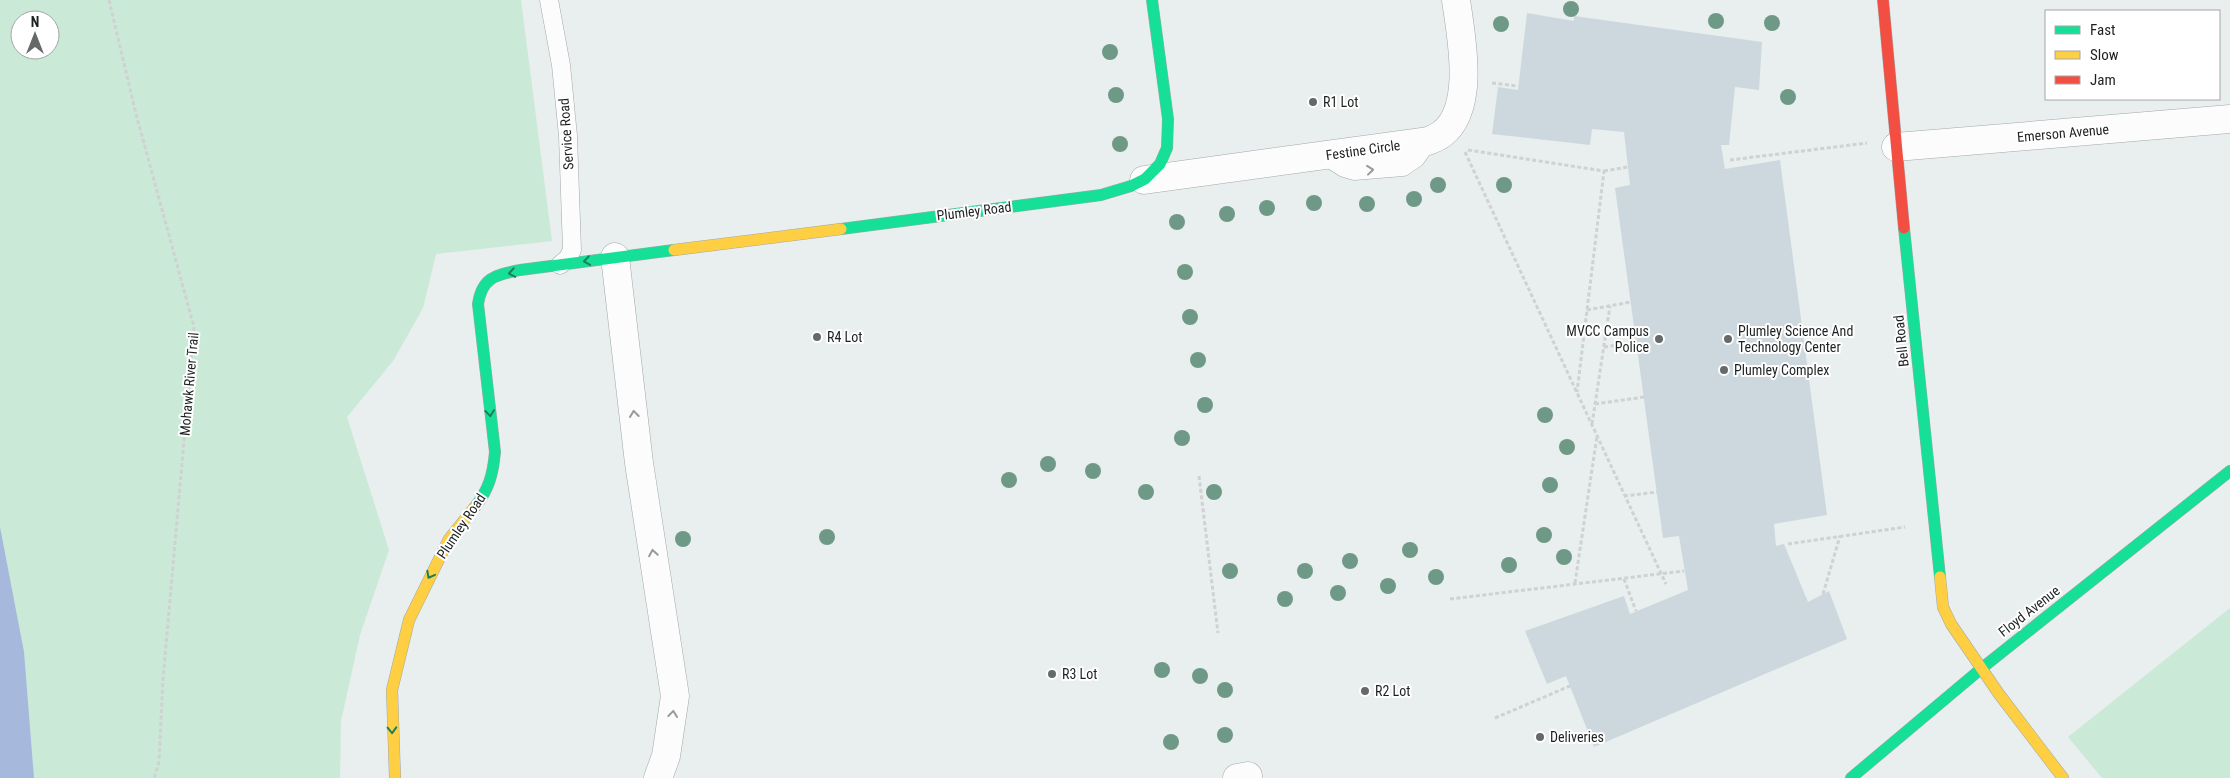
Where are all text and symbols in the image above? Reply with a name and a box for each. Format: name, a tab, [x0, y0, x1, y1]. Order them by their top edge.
north arrow	[10, 10, 60, 60]
legend	[2045, 10, 2220, 100]
text: N	[31, 14, 39, 30]
text: Fast	[2090, 21, 2115, 39]
text: Slow	[2090, 46, 2119, 64]
text: Jam	[2090, 71, 2116, 89]
place label: R1 Lot	[1323, 94, 1358, 110]
marker: R1 Lot	[1307, 96, 1319, 108]
street label: Service Road	[556, 98, 576, 170]
street label: Emerson Avenue	[2016, 121, 2110, 145]
street label: Festine Circle	[1325, 137, 1402, 163]
one-way arrow	[1366, 165, 1374, 176]
street label: Plumley Road	[936, 198, 1012, 224]
one-way arrow	[583, 256, 592, 266]
one-way arrow	[508, 267, 517, 277]
street label: Bell Road	[1890, 314, 1912, 368]
place label: MVCC Campus Police	[1566, 323, 1649, 355]
place label: Plumley Science And Technology Center	[1738, 323, 1853, 355]
place label: R4 Lot	[827, 329, 862, 345]
marker: R4 Lot	[811, 331, 823, 343]
street label: Mohawk River Trail	[177, 332, 201, 436]
marker: MVCC Campus Police	[1653, 333, 1665, 345]
marker: Plumley Science And Technology Center	[1722, 333, 1734, 345]
place label: Plumley Complex	[1734, 362, 1829, 378]
marker: Plumley Complex	[1718, 364, 1730, 376]
one-way arrow	[484, 410, 495, 418]
one-way arrow	[629, 410, 639, 419]
street label: Plumley Road	[433, 490, 489, 562]
one-way arrow	[649, 549, 659, 557]
one-way arrow	[427, 569, 437, 578]
street label: Floyd Avenue	[1995, 582, 2063, 640]
place label: R3 Lot	[1062, 666, 1097, 682]
marker: R3 Lot	[1046, 668, 1058, 680]
place label: R2 Lot	[1375, 683, 1410, 699]
marker: R2 Lot	[1359, 685, 1371, 697]
one-way arrow	[667, 710, 678, 718]
one-way arrow	[387, 726, 398, 734]
place label: Deliveries	[1550, 729, 1604, 745]
marker: Deliveries	[1534, 731, 1546, 743]

